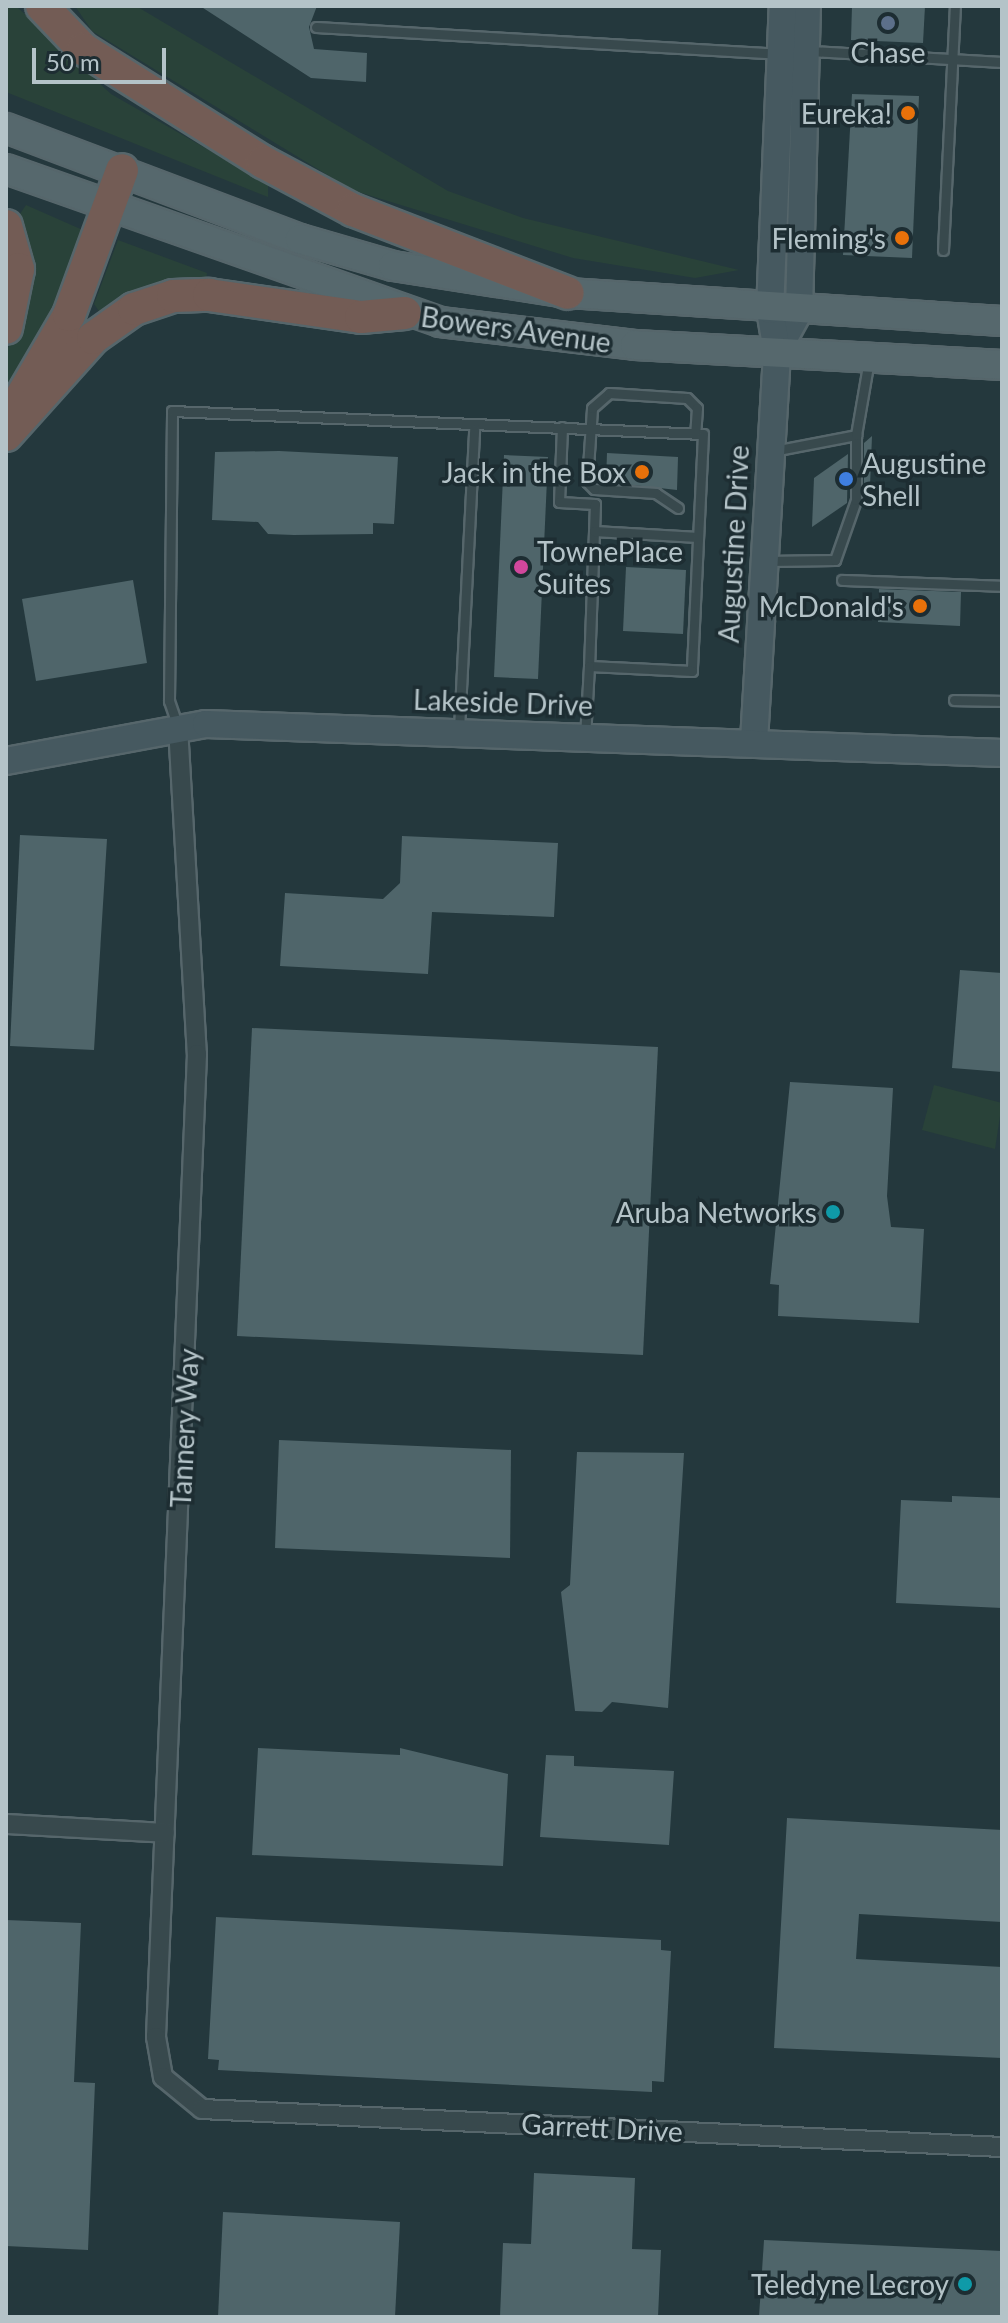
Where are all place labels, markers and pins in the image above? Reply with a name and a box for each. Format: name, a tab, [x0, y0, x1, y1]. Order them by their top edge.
marker: Chase	[879, 14, 897, 32]
place label: Chase	[850, 35, 926, 69]
place label: Eureka!	[801, 96, 892, 130]
marker: Eureka!	[899, 104, 917, 122]
place label: Fleming's	[771, 221, 886, 255]
marker: Fleming's	[893, 229, 911, 247]
place label: Augustine Shell	[862, 446, 986, 512]
place label: Jack in the Box	[442, 455, 626, 489]
marker: Jack in the Box	[633, 463, 651, 481]
marker: Augustine Shell	[837, 470, 855, 488]
place label: TownePlace Suites	[537, 534, 683, 600]
marker: TownePlace Suites	[512, 558, 530, 576]
place label: McDonald's	[759, 589, 904, 623]
marker: McDonald's	[911, 597, 929, 615]
place label: Aruba Networks	[616, 1195, 817, 1229]
marker: Aruba Networks	[824, 1203, 842, 1221]
place label: Teledyne Lecroy	[751, 2267, 949, 2301]
marker: Teledyne Lecroy	[956, 2275, 974, 2293]

